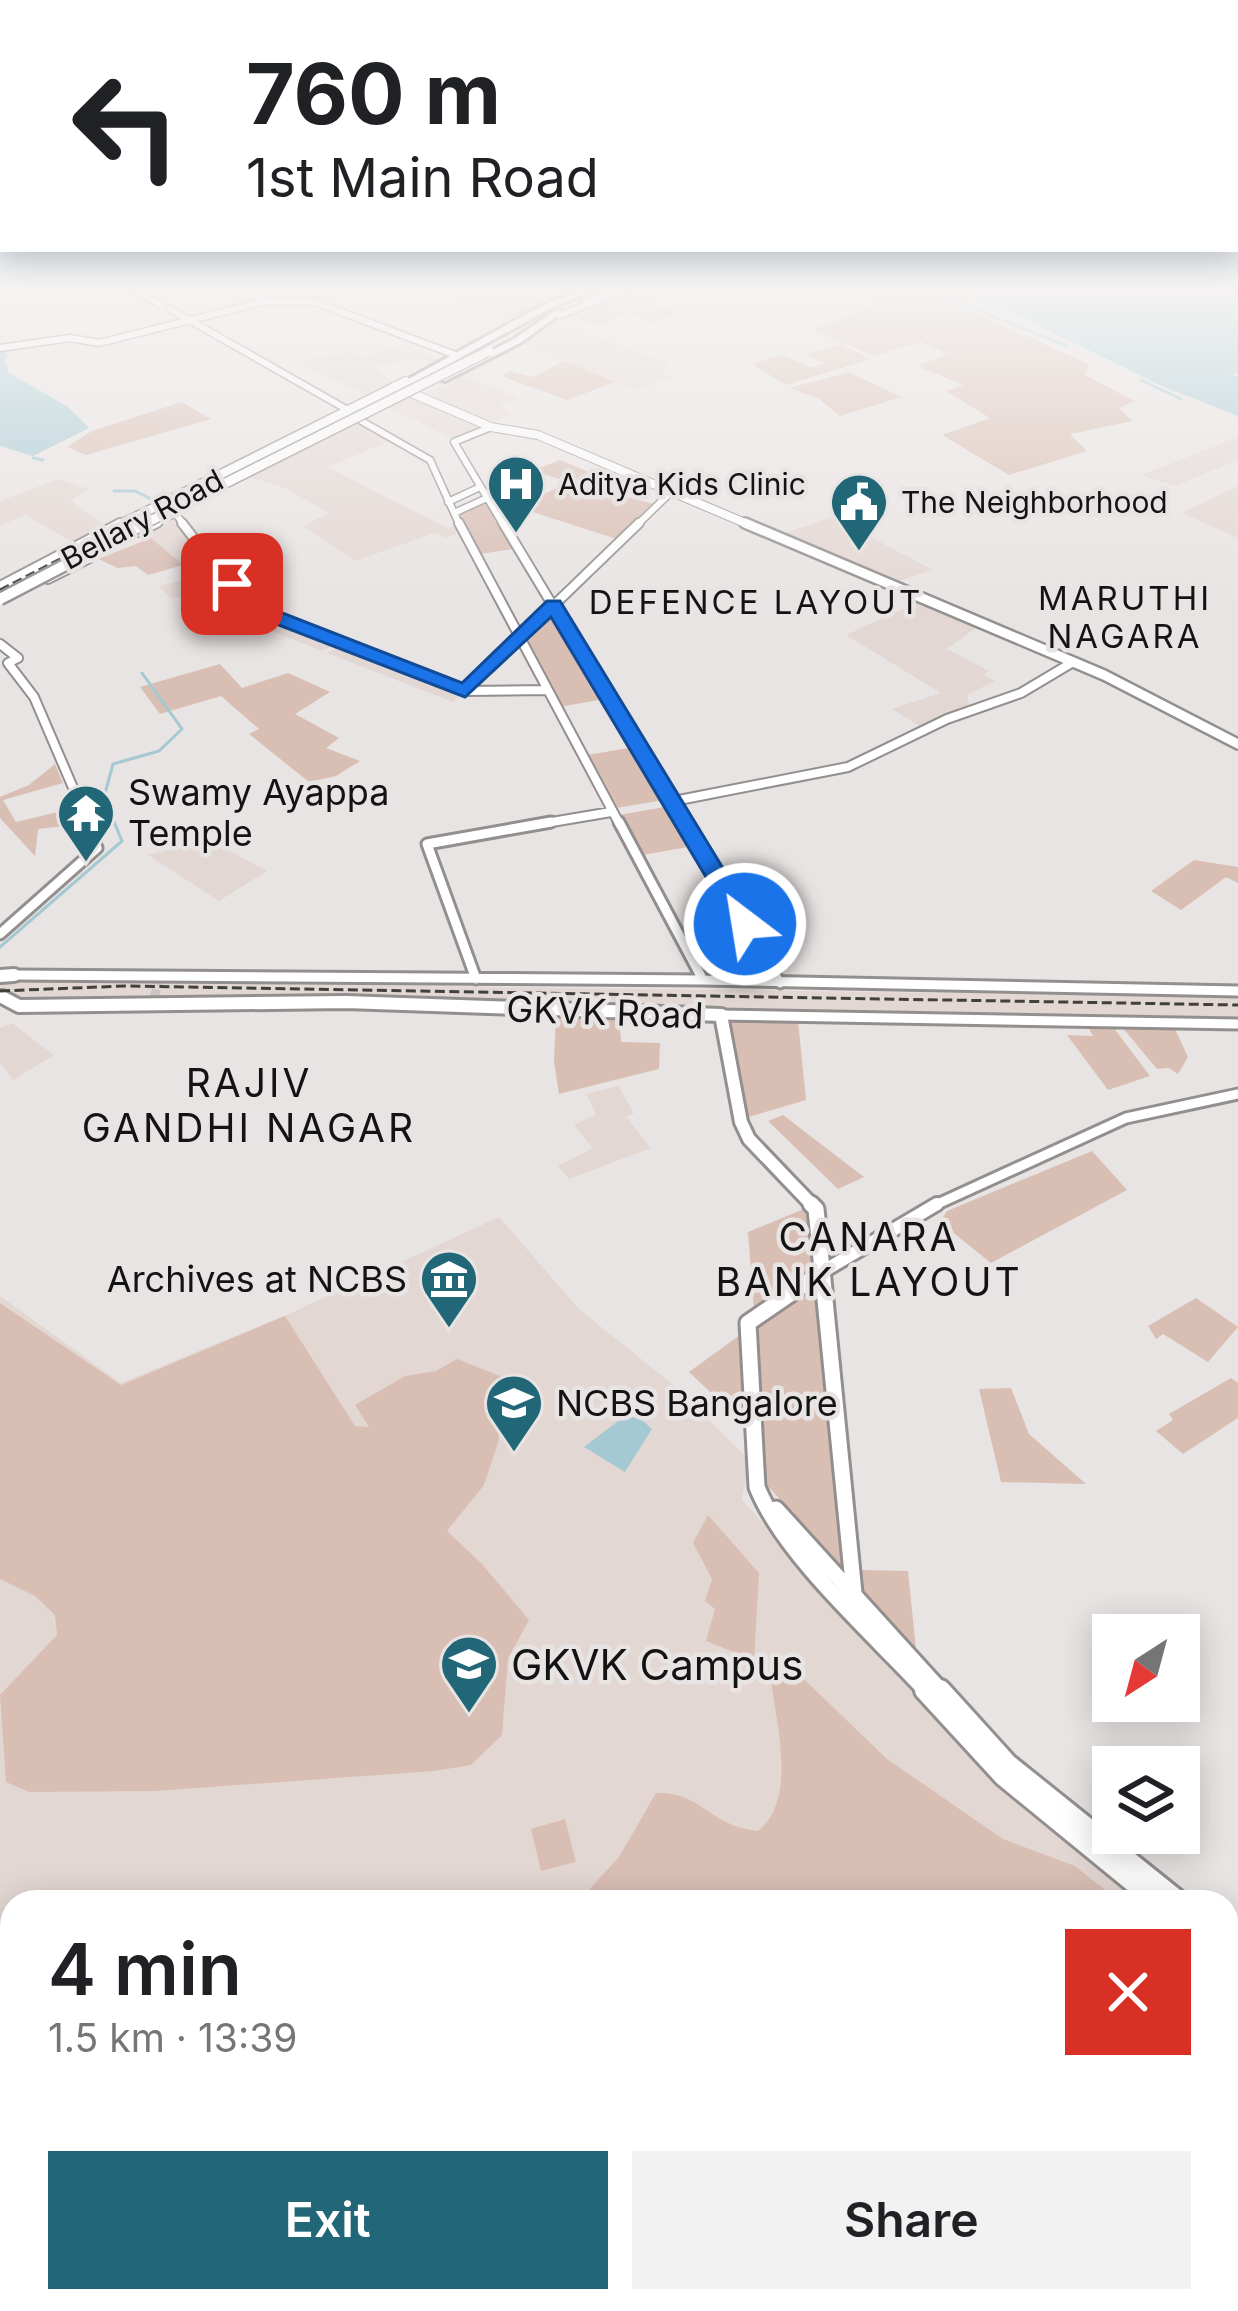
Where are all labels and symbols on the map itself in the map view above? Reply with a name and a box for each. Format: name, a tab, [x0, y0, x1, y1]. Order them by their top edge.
hospital icon: Aditya Kids Clinic	[485, 453, 547, 535]
street label: Bellary Road	[55, 461, 229, 577]
place label: Aditya Kids Clinic	[558, 466, 806, 502]
public building icon: The Neighborhood	[828, 471, 890, 553]
place label: The Neighborhood	[901, 484, 1168, 520]
pin	[181, 533, 283, 635]
district label: MARUTHI NAGARA	[1038, 578, 1212, 656]
district label: DEFENCE LAYOUT	[589, 582, 923, 622]
place label: Swamy Ayappa Temple	[128, 770, 389, 855]
temple icon: Swamy Ayappa Temple	[55, 782, 117, 864]
position arrow	[682, 861, 808, 987]
street label: GKVK Road	[506, 987, 704, 1037]
district label: RAJIV GANDHI NAGAR	[82, 1059, 416, 1151]
district label: CANARA BANK LAYOUT	[715, 1213, 1023, 1305]
museum icon: Archives at NCBS	[418, 1248, 480, 1330]
place label: Archives at NCBS	[107, 1257, 407, 1301]
school or university icon: NCBS Bangalore	[483, 1372, 545, 1454]
place label: NCBS Bangalore	[556, 1381, 838, 1425]
north arrow	[1092, 1614, 1200, 1722]
school or university icon: GKVK Campus	[438, 1633, 500, 1715]
place label: GKVK Campus	[511, 1639, 803, 1690]

